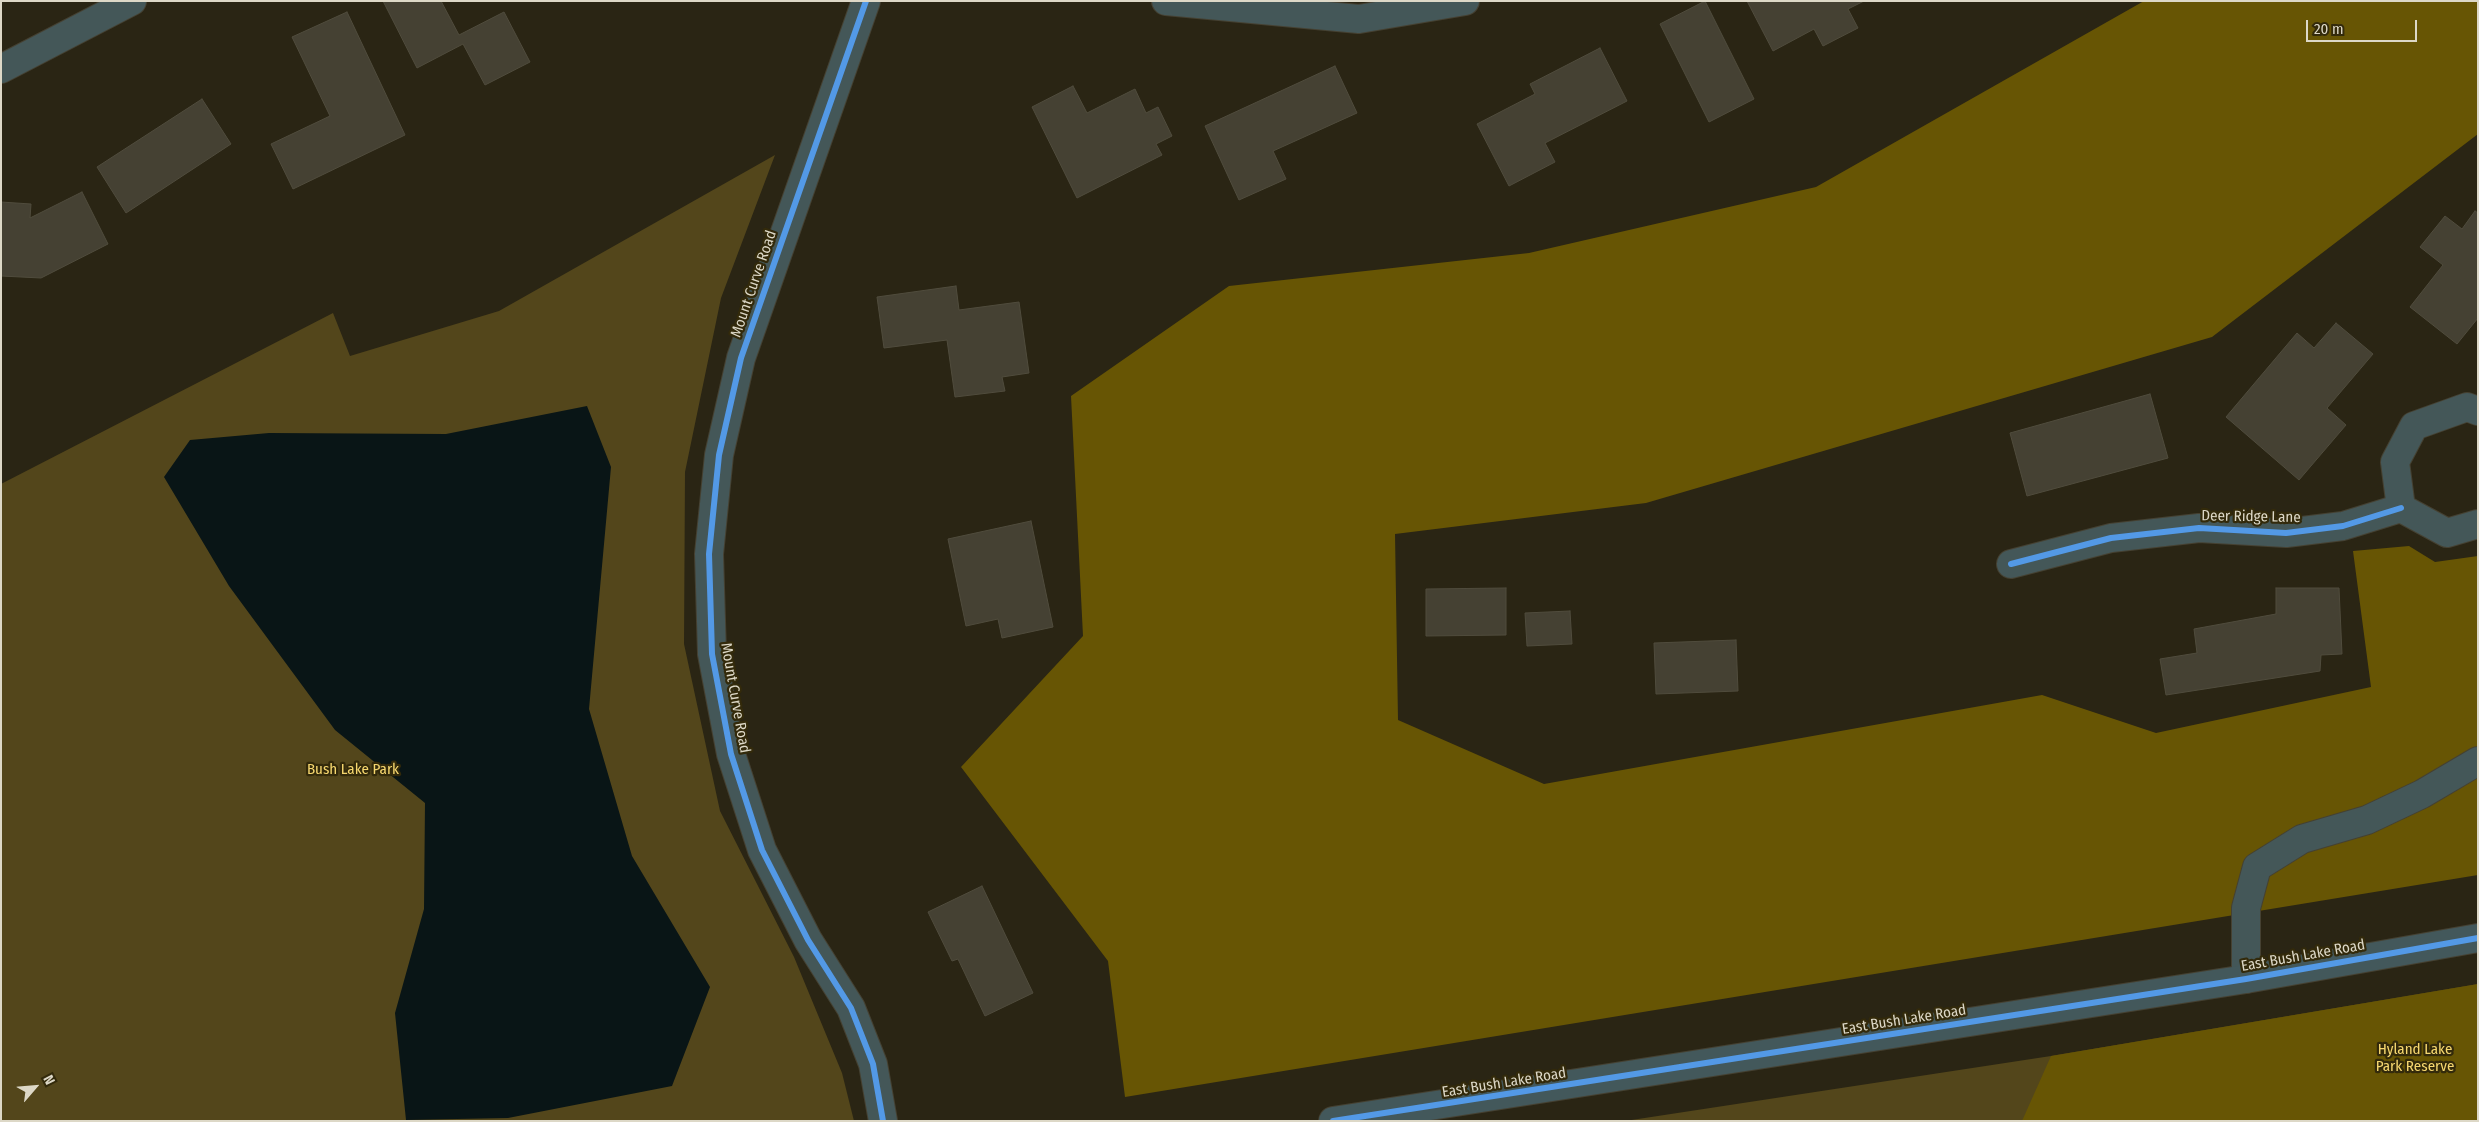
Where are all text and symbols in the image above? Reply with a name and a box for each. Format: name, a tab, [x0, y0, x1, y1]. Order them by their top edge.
scale bar	[2309, 10, 2420, 42]
text: 20 m	[2314, 20, 2344, 38]
street label: Mount Curve Road	[727, 228, 781, 340]
street label: Deer Ridge Lane	[2201, 507, 2301, 527]
street label: Mount Curve Road	[716, 641, 754, 755]
park label: Bush Lake Park	[307, 761, 399, 779]
street label: East Bush Lake Road	[2240, 936, 2366, 976]
street label: East Bush Lake Road	[1841, 1001, 1967, 1039]
park label: Hyland Lake Park Reserve	[2376, 1041, 2454, 1076]
north arrow	[10, 1062, 60, 1112]
street label: East Bush Lake Road	[1441, 1064, 1567, 1102]
text: N	[39, 1072, 58, 1088]

